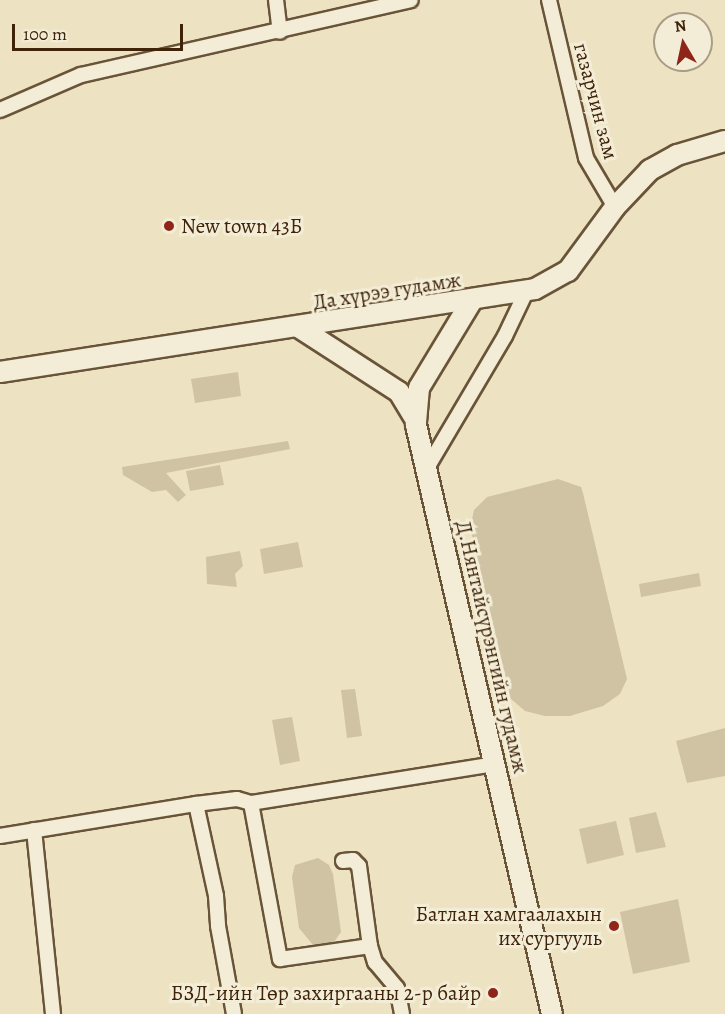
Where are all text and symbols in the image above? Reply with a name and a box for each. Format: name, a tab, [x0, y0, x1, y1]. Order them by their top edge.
scale bar	[15, 12, 186, 50]
north arrow	[653, 12, 713, 72]
text: N	[673, 14, 688, 38]
text: 100 m	[23, 22, 67, 46]
street label: газарчин зам	[568, 40, 624, 162]
place label: New town 43Б	[181, 213, 302, 239]
marker: New town 43Б	[162, 219, 176, 233]
street label: Да хүрээ гудамж	[311, 267, 463, 315]
street label: Д.Нянтайсүрэнгийн гудамж	[451, 518, 533, 776]
place label: Батлан хамгаалахын их сургууль	[416, 901, 602, 951]
marker: Батлан хамгаалахын их сургууль	[607, 919, 621, 933]
place label: БЗД-ийн Төр захиргааны 2-р байр	[171, 980, 481, 1006]
marker: БЗД-ийн Төр захиргааны 2-р байр	[486, 986, 500, 1000]

